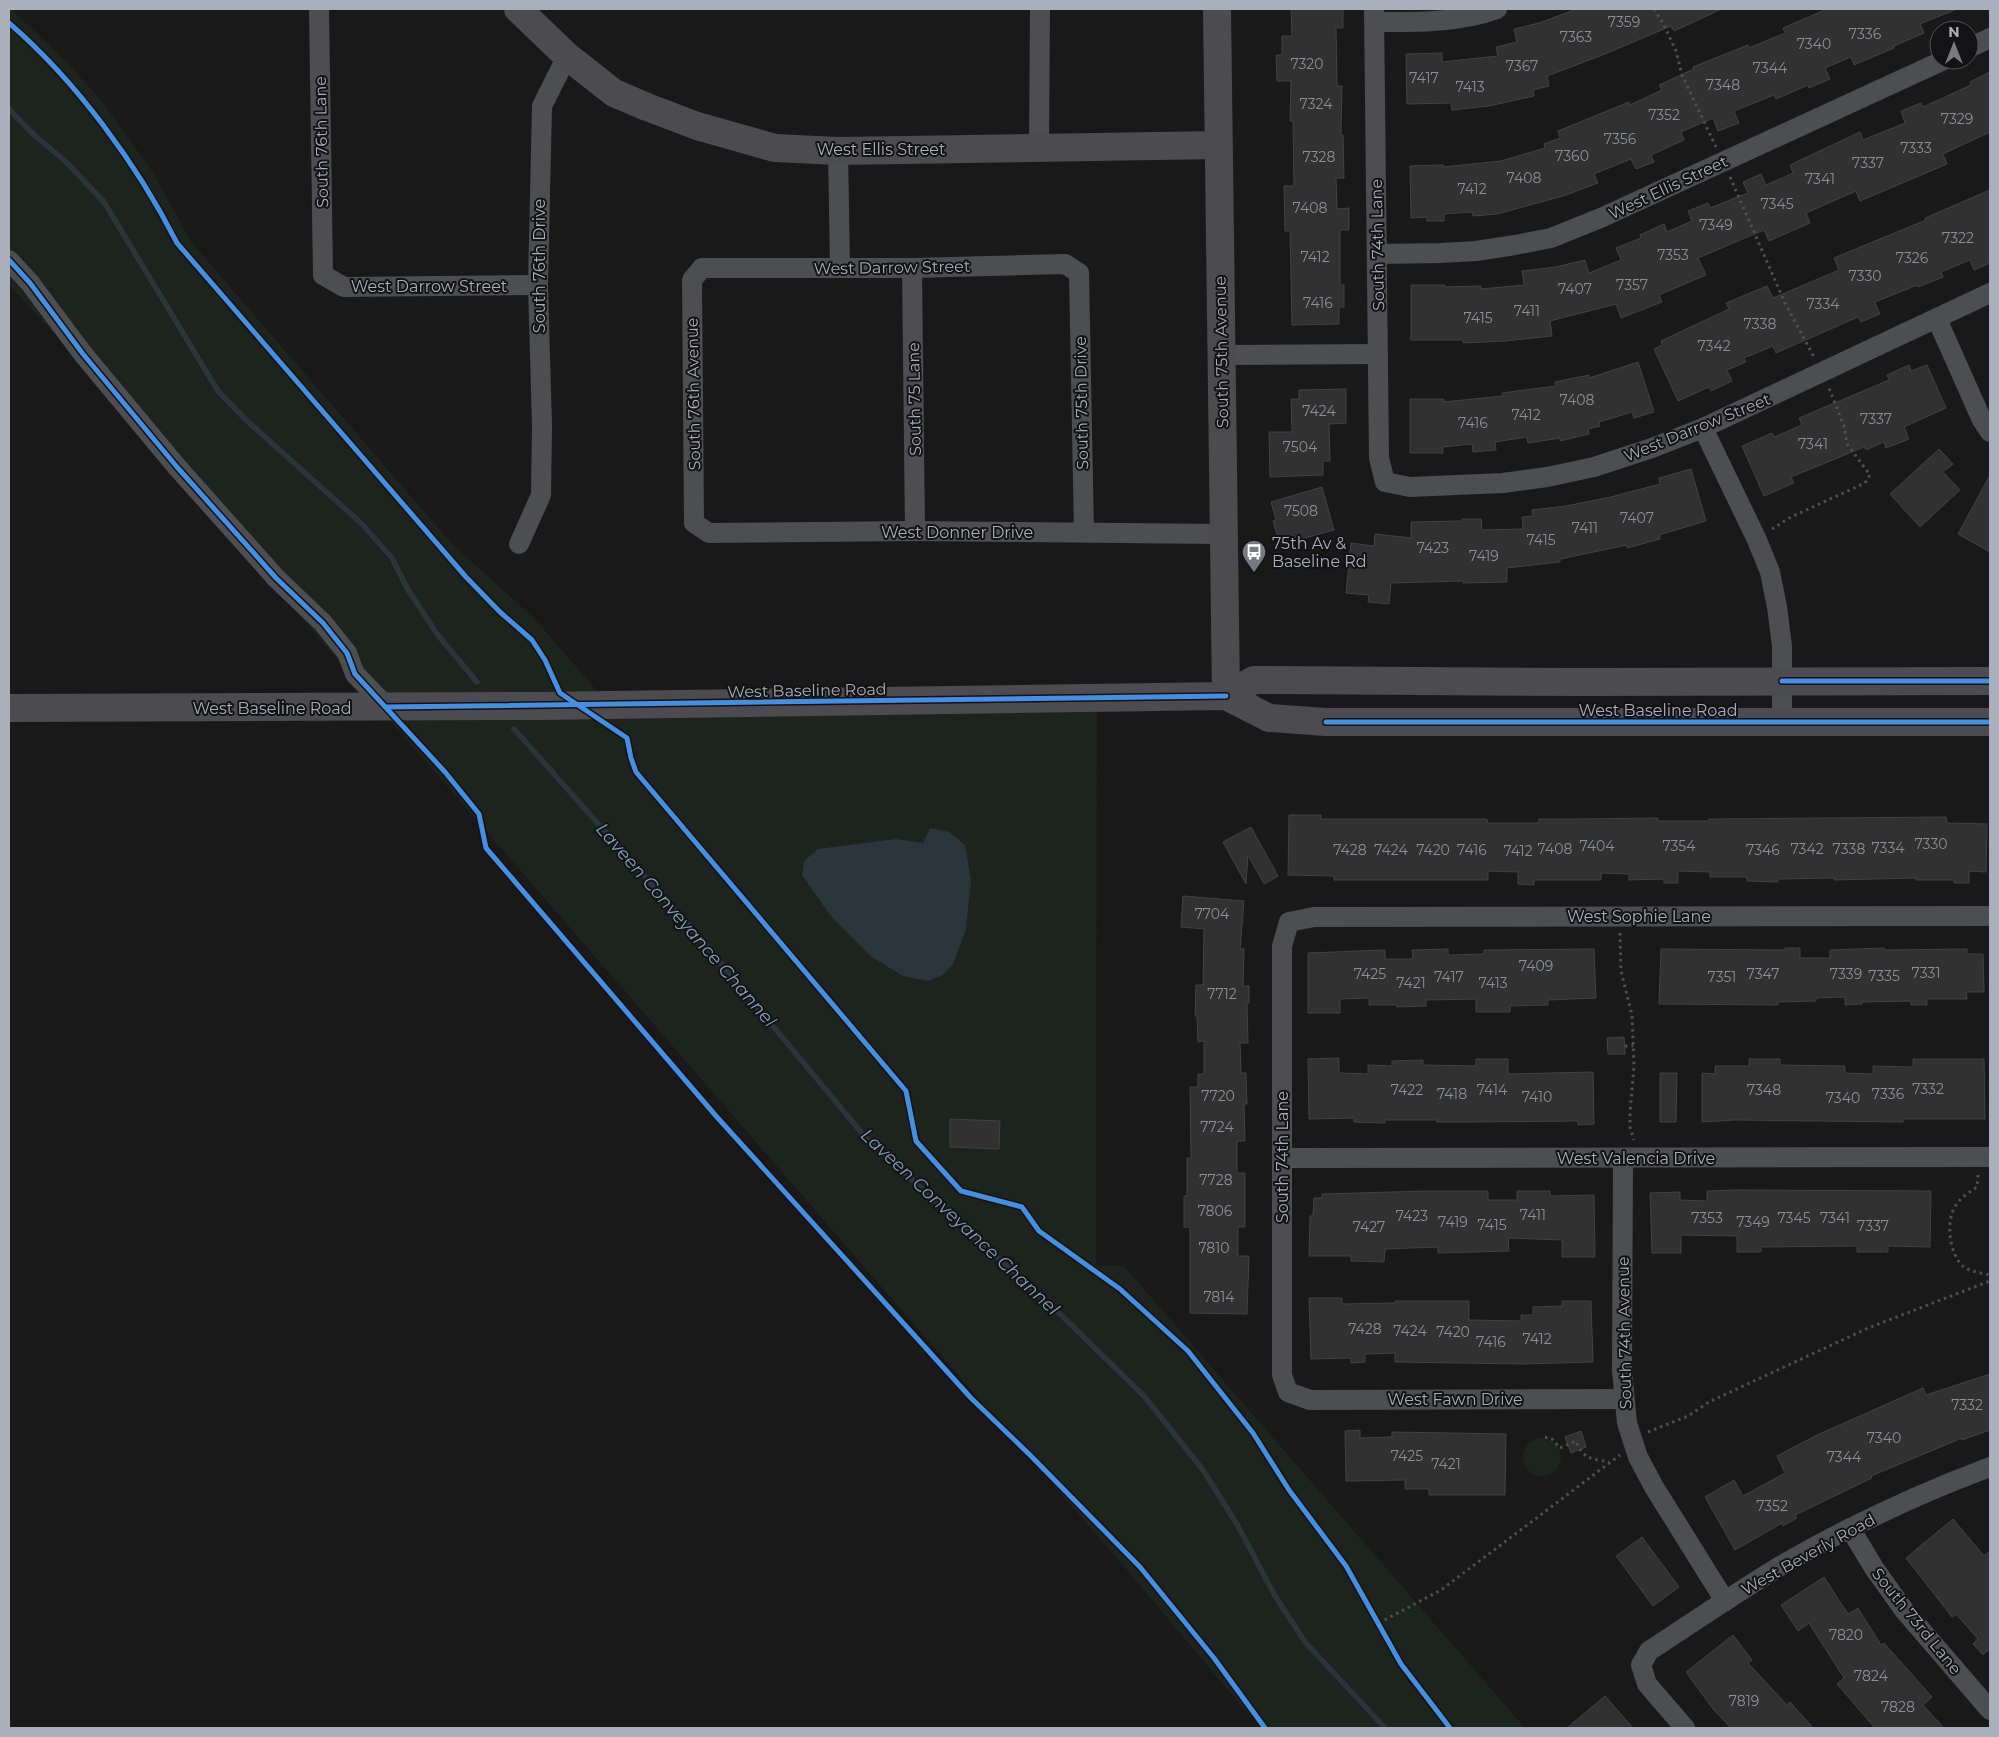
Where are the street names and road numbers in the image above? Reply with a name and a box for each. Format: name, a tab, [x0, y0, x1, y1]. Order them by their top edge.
street label: South 76th Lane	[311, 76, 332, 208]
street label: West Ellis Street	[816, 140, 946, 159]
street label: West Ellis Street	[1606, 151, 1731, 223]
street label: South 74th Lane	[1367, 179, 1388, 311]
street label: South 76th Drive	[530, 199, 549, 333]
street label: West Darrow Street	[814, 257, 971, 278]
street label: South 75th Avenue	[1211, 276, 1232, 428]
street label: West Darrow Street	[351, 277, 508, 296]
street label: South 76th Avenue	[683, 317, 704, 471]
street label: South 75th Drive	[1071, 336, 1092, 470]
street label: South 75 Lane	[904, 342, 925, 456]
street label: West Darrow Street	[1621, 389, 1774, 466]
street label: West Donner Drive	[881, 523, 1033, 542]
street label: West Baseline Road	[727, 680, 887, 701]
street label: West Baseline Road	[192, 699, 352, 718]
street label: West Baseline Road	[1578, 701, 1738, 720]
street label: West Sophie Lane	[1567, 907, 1711, 926]
street label: South 74th Lane	[1273, 1091, 1292, 1223]
street label: West Valencia Drive	[1557, 1149, 1715, 1168]
street label: South 74th Avenue	[1614, 1256, 1635, 1410]
street label: West Fawn Drive	[1387, 1390, 1523, 1409]
street label: West Beverly Road	[1738, 1510, 1878, 1599]
street label: South 73rd Lane	[1868, 1564, 1965, 1678]

